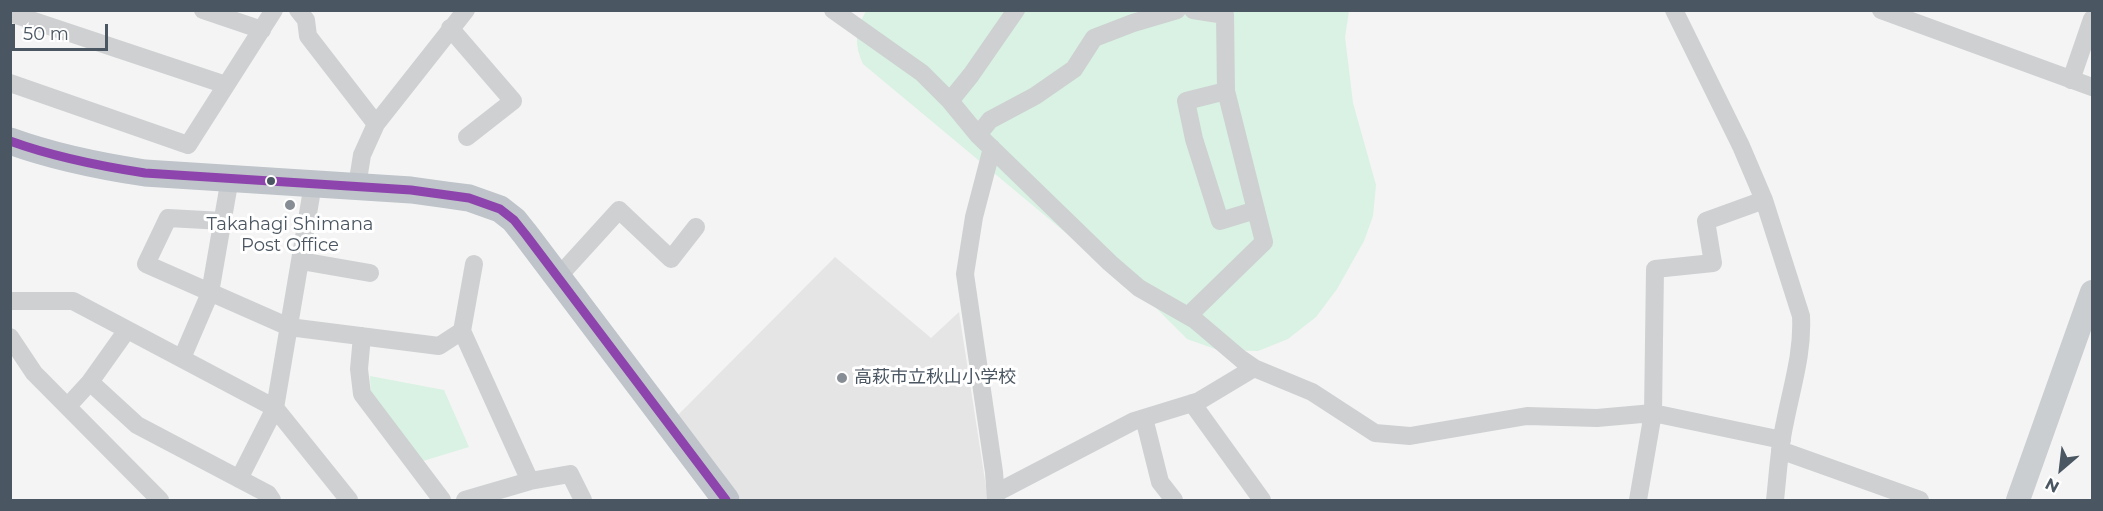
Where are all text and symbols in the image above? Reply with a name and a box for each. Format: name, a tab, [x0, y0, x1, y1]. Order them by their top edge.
scale bar	[15, 12, 111, 50]
text: 50 m	[23, 23, 69, 45]
unlabelled marker	[265, 175, 277, 187]
marker: Takahagi Shimana Post Office	[283, 198, 297, 212]
place label: Takahagi Shimana Post Office	[207, 214, 373, 256]
place label: 高萩市立秋山小学校	[854, 367, 1016, 389]
marker: 高萩市立秋山小学校	[835, 371, 849, 385]
north arrow	[2031, 439, 2091, 499]
text: N	[2042, 474, 2062, 497]

